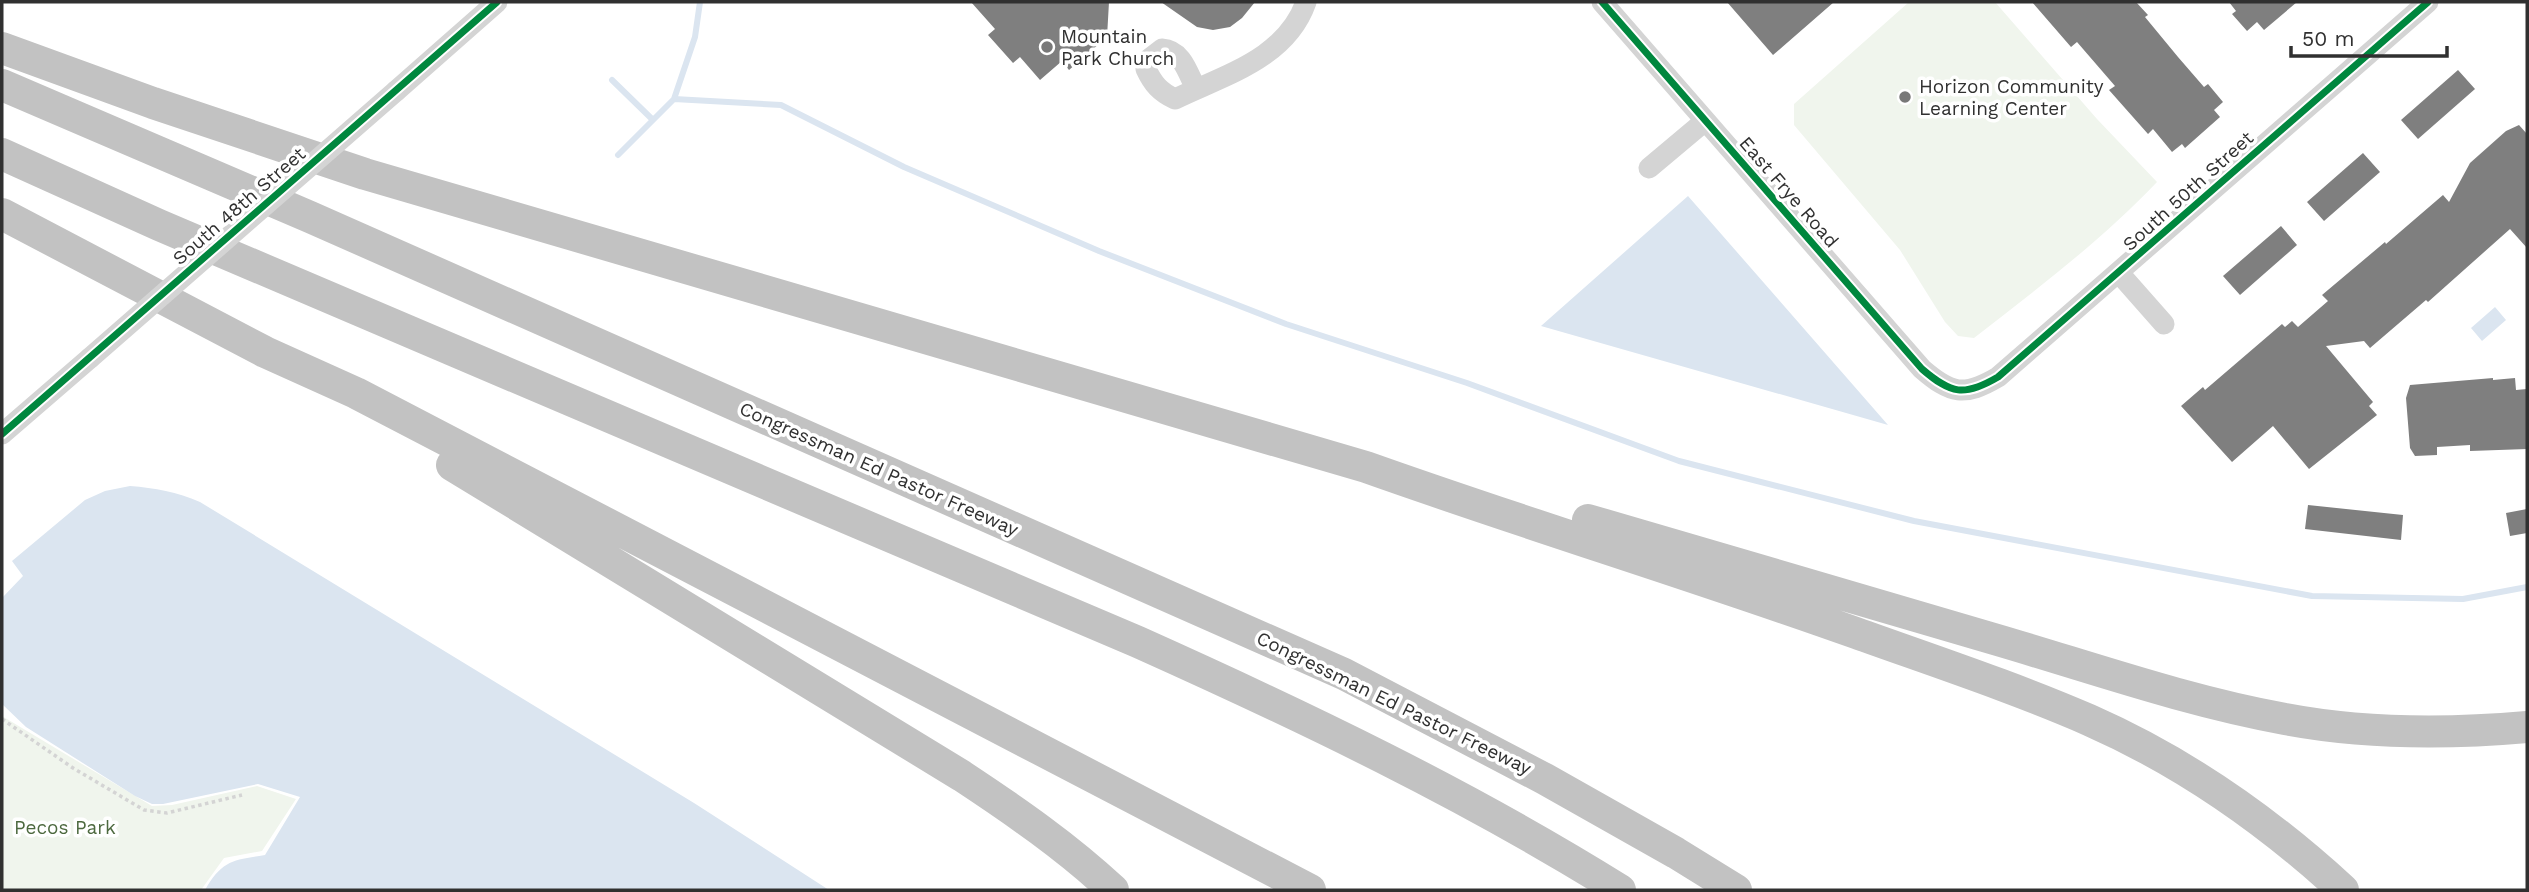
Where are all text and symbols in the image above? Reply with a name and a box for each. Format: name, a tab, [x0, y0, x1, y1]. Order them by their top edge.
scale bar	[2291, 14, 2447, 58]
place label: Mountain Park Church	[1061, 25, 1174, 70]
text: 50 m	[2302, 26, 2354, 51]
marker: Mountain Park Church	[1039, 39, 1055, 55]
place label: Horizon Community Learning Center	[1919, 75, 2104, 120]
marker: Horizon Community Learning Center	[1897, 89, 1913, 105]
street label: South 50th Street	[2118, 126, 2258, 256]
street label: East Frye Road	[1735, 132, 1843, 252]
street label: South 48th Street	[168, 142, 310, 270]
street label: Congressman Ed Pastor Freeway	[736, 397, 1022, 541]
street label: Congressman Ed Pastor Freeway	[1253, 626, 1535, 780]
park label: Pecos Park	[14, 816, 116, 839]

